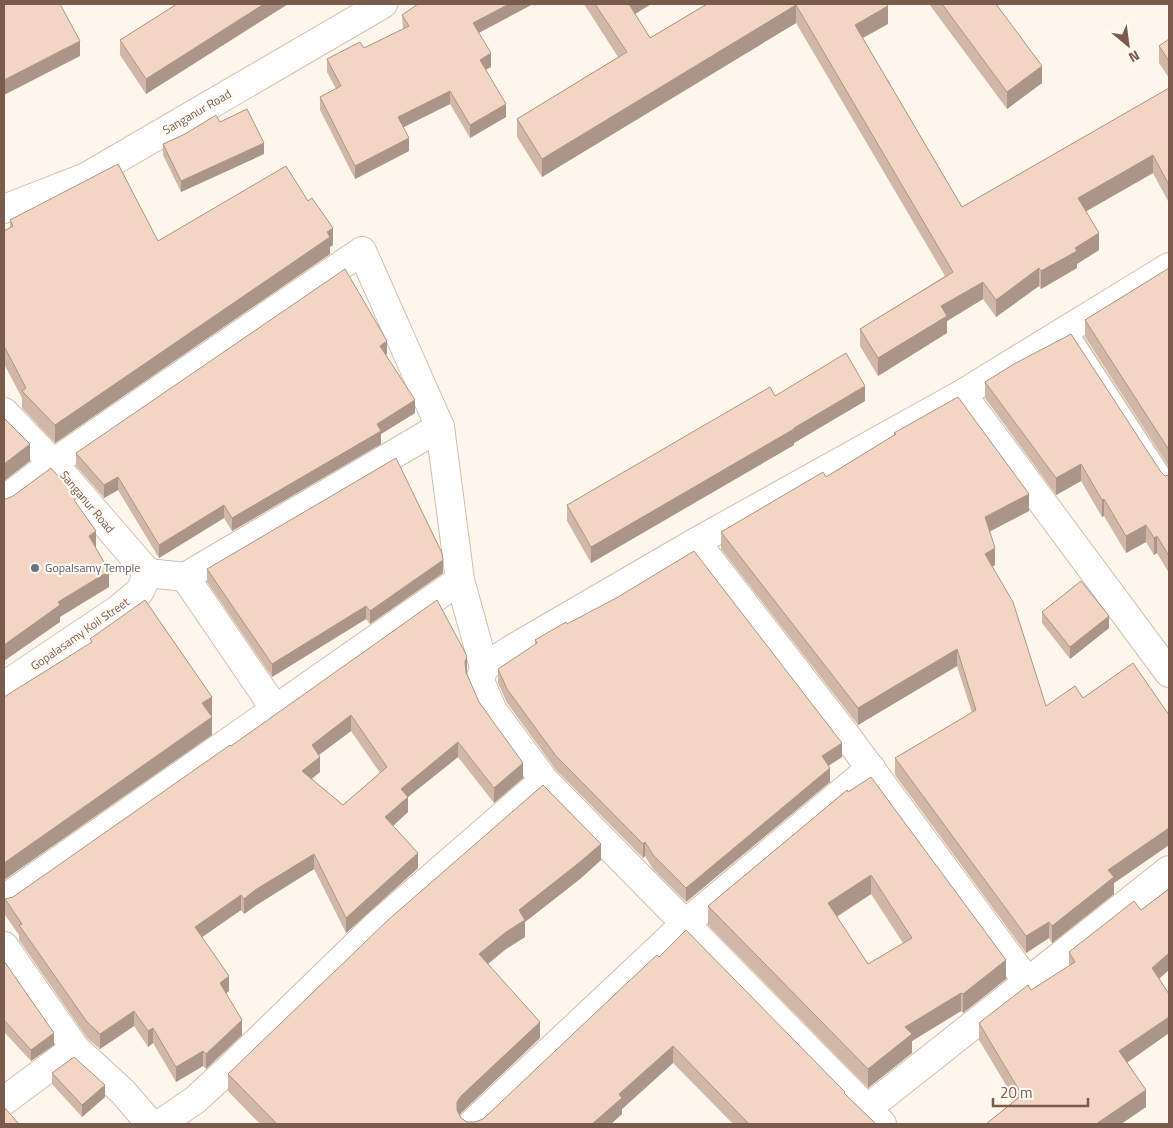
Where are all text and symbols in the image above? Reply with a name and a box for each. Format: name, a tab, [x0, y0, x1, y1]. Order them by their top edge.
north arrow	[1103, 20, 1153, 70]
text: N	[1125, 45, 1144, 68]
street label: Sanganur Road	[159, 84, 235, 139]
street label: Sanganur Road	[55, 466, 119, 537]
place label: Gopalsamy Temple	[45, 558, 140, 577]
marker: Gopalsamy Temple	[29, 562, 41, 574]
street label: Gopalasamy Koil Street	[26, 592, 134, 675]
scale bar	[993, 1076, 1088, 1108]
text: 20 m	[1000, 1081, 1033, 1104]

